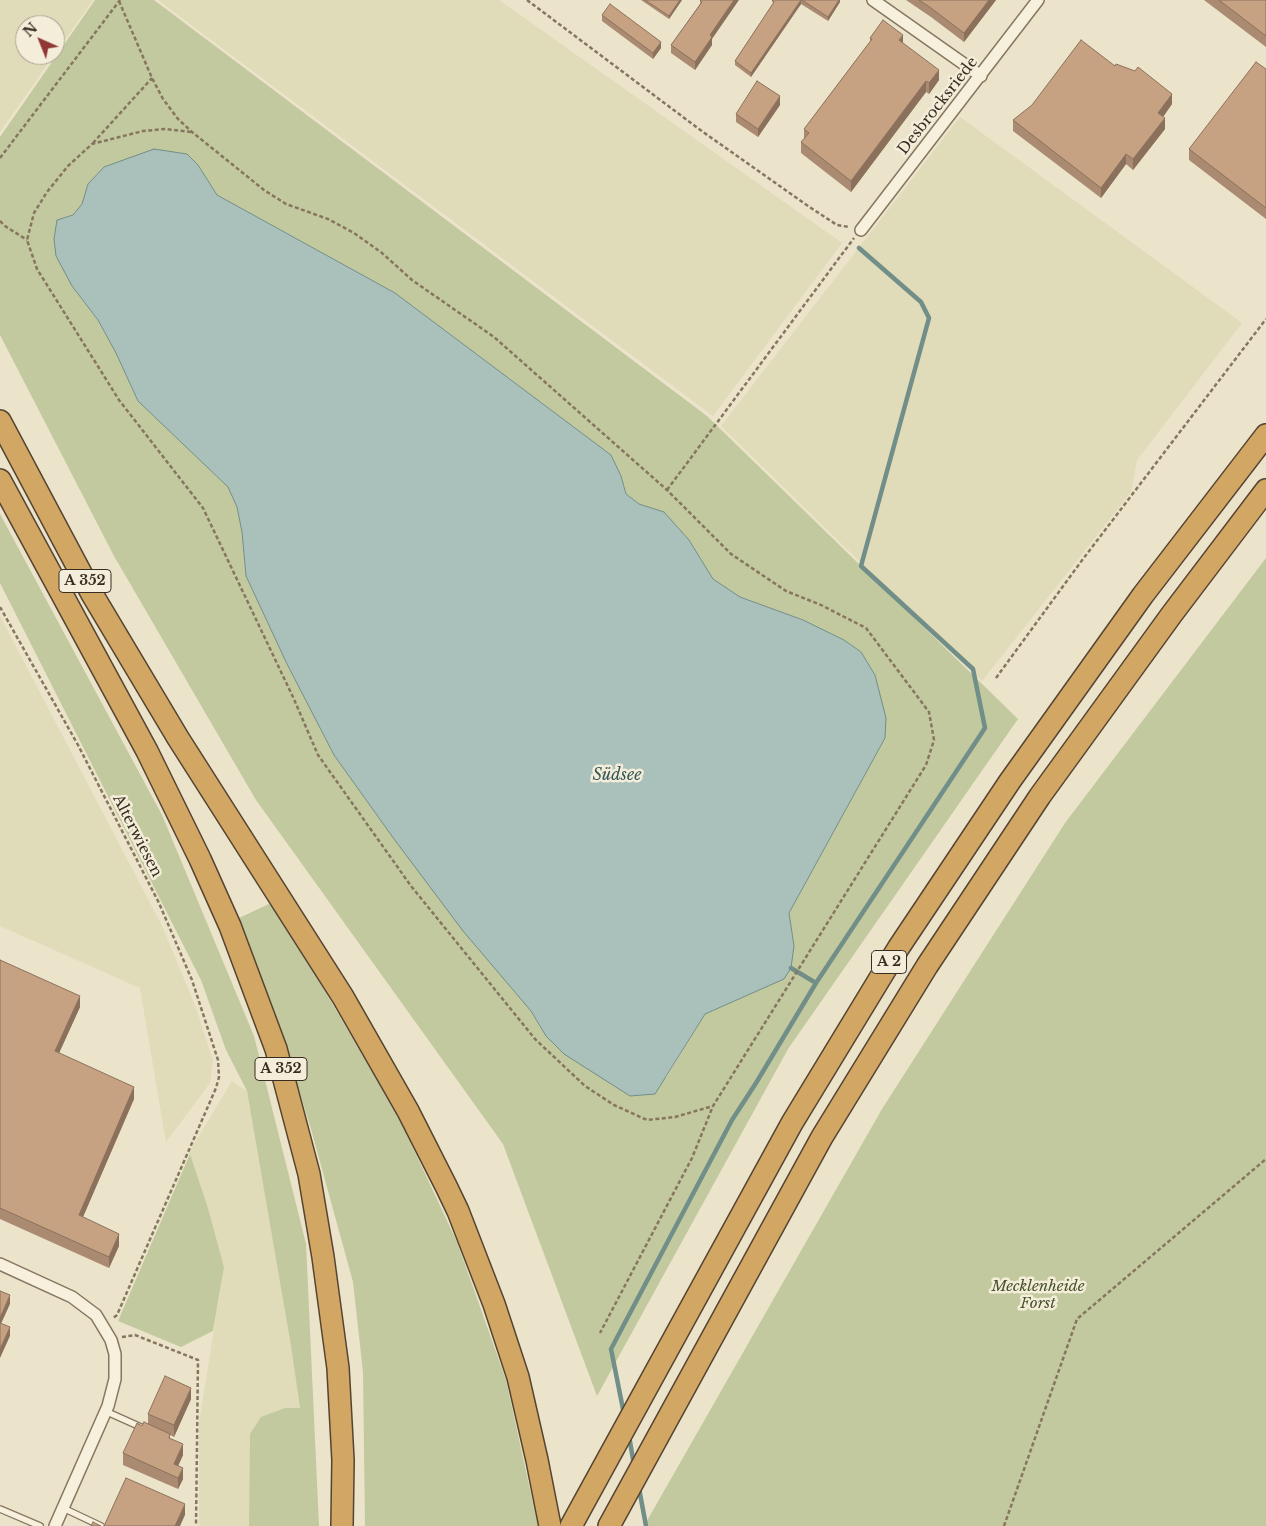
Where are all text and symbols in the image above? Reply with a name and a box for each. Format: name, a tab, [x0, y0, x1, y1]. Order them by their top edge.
north arrow	[15, 15, 65, 65]
text: N	[19, 19, 41, 41]
street label: Desbrocksriede	[894, 54, 982, 158]
road number: A 352	[59, 570, 111, 592]
water label: Südsee	[592, 765, 642, 785]
street label: Alterwiesen	[109, 792, 165, 880]
road number: A 2	[872, 950, 906, 974]
road number: A 352	[255, 1058, 307, 1080]
park label: Mecklenheide Forst	[991, 1278, 1085, 1313]

